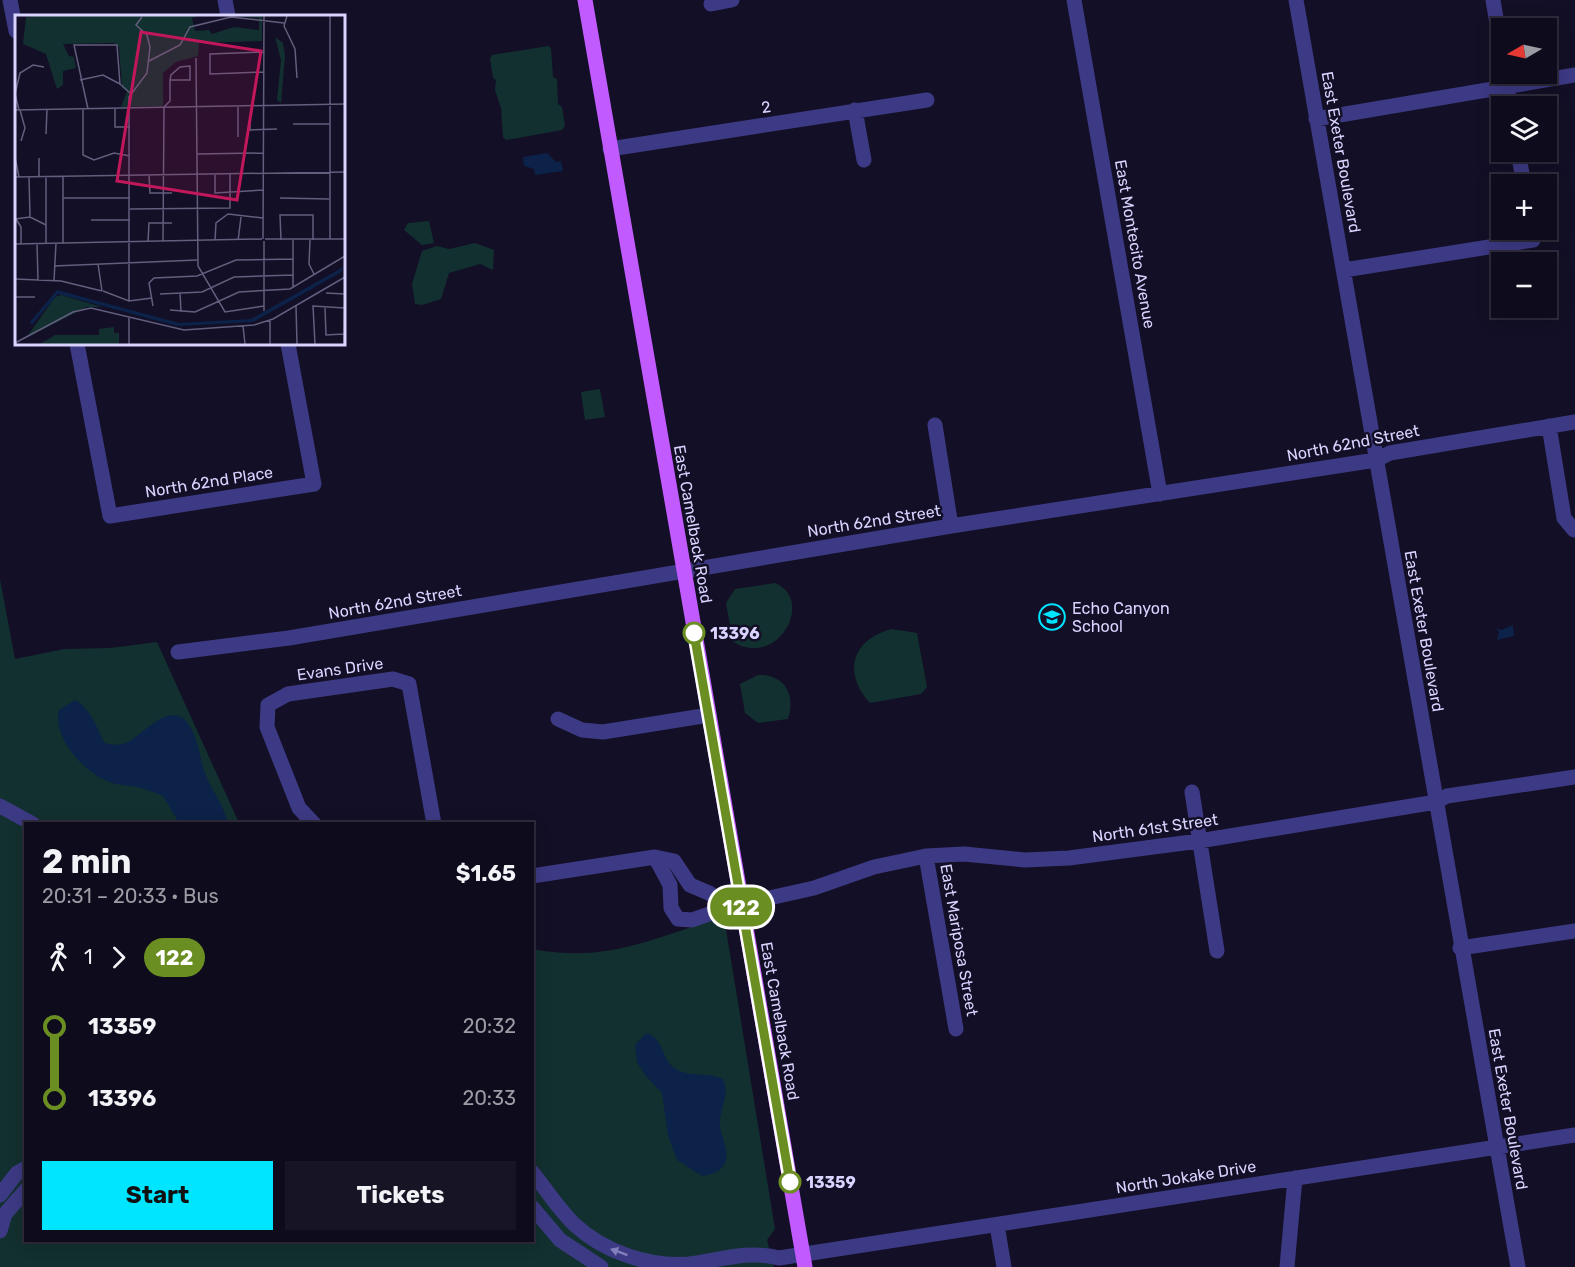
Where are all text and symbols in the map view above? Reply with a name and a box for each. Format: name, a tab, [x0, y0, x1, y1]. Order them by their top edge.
inset map	[15, 15, 345, 345]
north arrow	[1491, 18, 1557, 84]
map controls	[1491, 18, 1557, 318]
street label: East Exeter Boulevard	[1317, 70, 1365, 234]
button: layers	[1491, 96, 1557, 162]
street label: 2	[760, 97, 772, 117]
street label: East Montecito Avenue	[1111, 158, 1159, 330]
button: +	[1491, 174, 1557, 240]
button: −	[1491, 252, 1557, 318]
street label: North 62nd Street	[1285, 421, 1421, 465]
street label: East Camelback Road	[670, 443, 716, 605]
street label: North 62nd Place	[144, 463, 274, 501]
street label: North 62nd Street	[806, 501, 942, 541]
street label: East Exeter Boulevard	[1400, 549, 1448, 713]
street label: North 62nd Street	[327, 581, 463, 623]
place label: Echo Canyon School	[1072, 599, 1170, 636]
school or university icon: Echo Canyon School	[1037, 602, 1067, 632]
marker: 13396	[683, 622, 705, 644]
place label: 13396	[710, 624, 760, 643]
street label: Evans Drive	[296, 654, 384, 684]
street label: North 61st Street	[1091, 810, 1219, 846]
text: 2 min	[42, 842, 131, 881]
text: $1.65	[456, 860, 516, 887]
street label: East Mariposa Street	[936, 862, 982, 1018]
text: 20:31 – 20:33 · Bus	[42, 884, 219, 908]
line badge: 122	[706, 888, 776, 926]
text: 122	[722, 895, 760, 920]
street label: East Camelback Road	[757, 940, 803, 1102]
icon: walk	[42, 941, 75, 974]
icon: forward	[102, 941, 135, 974]
text: 1	[84, 945, 93, 969]
text: 122	[156, 945, 193, 970]
text: 13359	[88, 1013, 156, 1040]
text: 20:32	[463, 1014, 516, 1038]
street label: East Exeter Boulevard	[1484, 1027, 1532, 1191]
text: 13396	[88, 1085, 156, 1112]
text: 20:33	[462, 1086, 516, 1110]
street label: North Jokake Drive	[1114, 1157, 1258, 1197]
button: Start	[42, 1161, 273, 1230]
button: Tickets	[285, 1161, 516, 1230]
marker: 13359	[779, 1171, 801, 1193]
place label: 13359	[806, 1173, 856, 1192]
one-way arrow	[610, 1247, 628, 1257]

